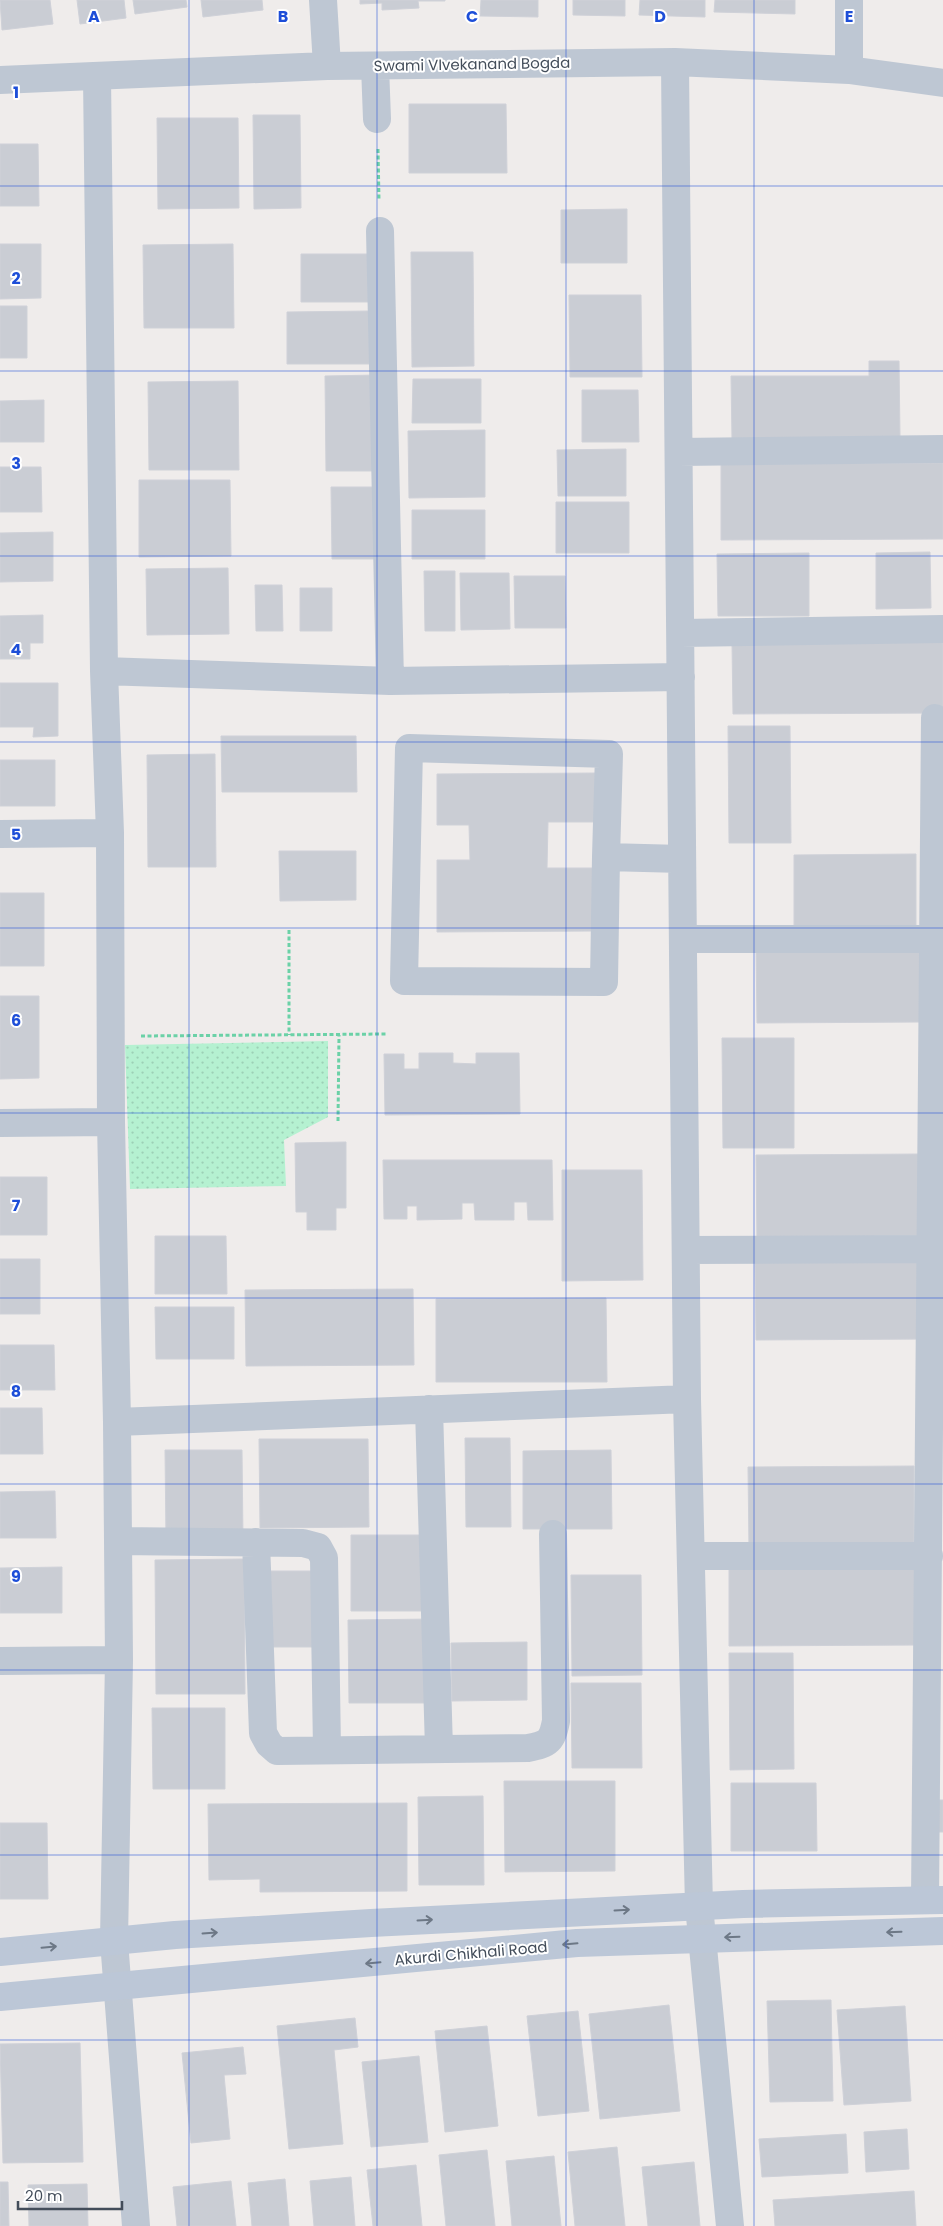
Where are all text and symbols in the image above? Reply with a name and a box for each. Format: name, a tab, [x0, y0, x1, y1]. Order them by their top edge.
text: A	[88, 5, 100, 28]
text: B	[278, 5, 288, 28]
text: C	[466, 5, 478, 28]
text: D	[654, 5, 666, 28]
text: E	[845, 5, 853, 28]
street label: Swami VIvekanand Bogda	[374, 52, 570, 76]
text: 1	[13, 81, 19, 104]
text: 2	[11, 267, 21, 290]
text: 3	[11, 452, 21, 475]
text: 4	[11, 638, 22, 661]
text: 5	[11, 823, 21, 846]
text: 6	[11, 1009, 21, 1032]
text: 7	[12, 1194, 21, 1217]
text: 8	[11, 1380, 21, 1403]
text: 9	[11, 1565, 21, 1588]
one-way arrow	[614, 1906, 630, 1915]
one-way arrow	[417, 1916, 433, 1925]
one-way arrow	[887, 1927, 903, 1937]
one-way arrow	[202, 1928, 218, 1937]
one-way arrow	[724, 1932, 740, 1942]
street label: Akurdi Chikhali Road	[394, 1936, 548, 1970]
one-way arrow	[562, 1939, 578, 1949]
one-way arrow	[40, 1942, 56, 1952]
one-way arrow	[365, 1958, 381, 1967]
scale bar	[18, 2178, 121, 2210]
text: 20 m	[25, 2185, 63, 2206]

